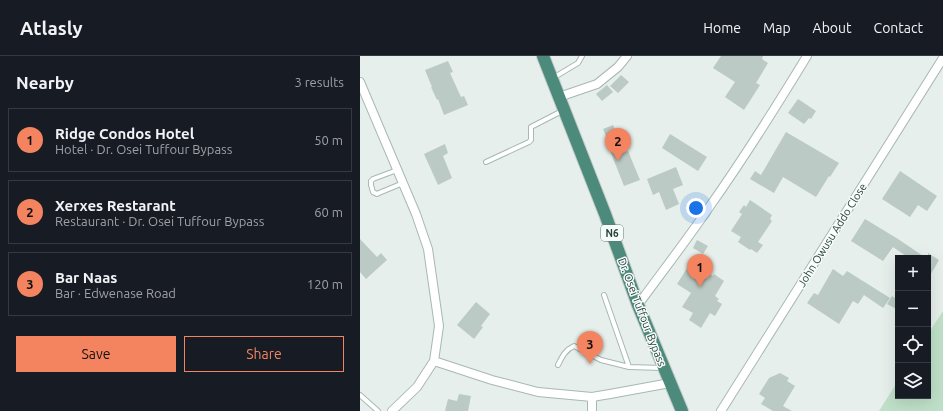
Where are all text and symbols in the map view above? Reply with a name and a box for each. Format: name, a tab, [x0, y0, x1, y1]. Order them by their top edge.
text: Atlasly	[20, 17, 83, 39]
text: Home	[703, 20, 741, 36]
text: Map	[763, 20, 791, 36]
text: About	[813, 20, 852, 36]
text: Contact	[874, 20, 923, 36]
text: Nearby	[16, 73, 74, 92]
text: 3 results	[294, 75, 344, 89]
text: Ridge Condos Hotel	[55, 125, 194, 142]
pin: 2	[605, 128, 631, 161]
text: 1	[26, 133, 34, 147]
text: 50 m	[314, 133, 343, 147]
text: Hotel · Dr. Osei Tuffour Bypass	[55, 142, 232, 156]
street label: John Owusu Addo Close	[795, 181, 869, 289]
text: Xerxes Restarant	[55, 197, 176, 214]
your location	[686, 198, 706, 218]
text: 2	[26, 205, 34, 219]
text: 60 m	[314, 205, 343, 219]
text: Restaurant · Dr. Osei Tuffour Bypass	[55, 214, 264, 228]
road number: N6	[601, 225, 623, 241]
pin: 1	[687, 254, 713, 287]
map controls	[895, 255, 931, 399]
button: +	[895, 255, 931, 291]
street label: Dr. Osei Tuffour Bypass	[616, 256, 668, 368]
text: Bar Naas	[55, 269, 117, 286]
text: 3	[26, 277, 34, 291]
text: 120 m	[307, 277, 343, 291]
text: Bar · Edwenase Road	[55, 286, 176, 300]
button: −	[895, 291, 931, 327]
button: locate	[895, 327, 931, 363]
pin: 3	[577, 331, 603, 364]
button: Save	[16, 336, 176, 372]
button: Share	[184, 336, 344, 372]
button: layers	[895, 363, 931, 399]

